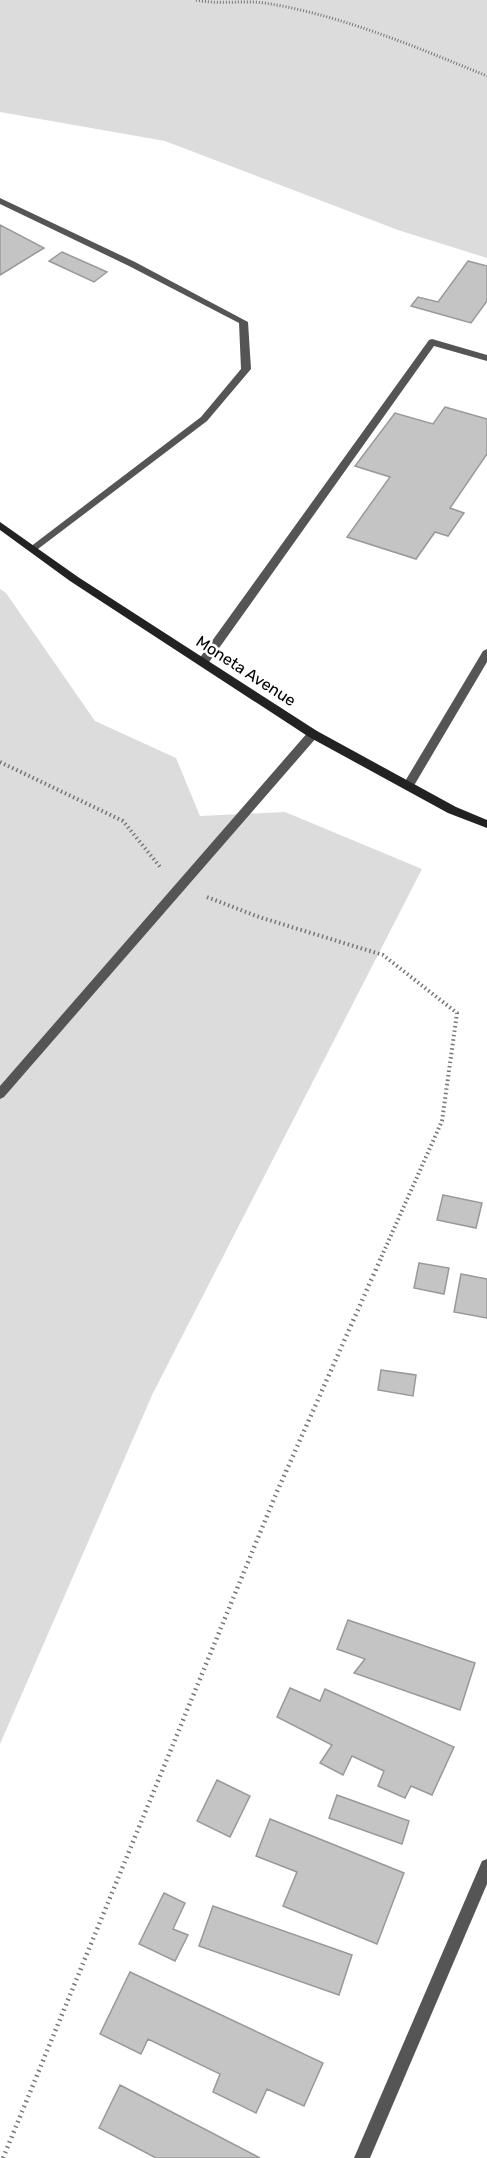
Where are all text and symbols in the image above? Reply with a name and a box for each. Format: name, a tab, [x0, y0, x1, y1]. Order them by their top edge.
street label: Moneta Avenue	[193, 632, 299, 710]

